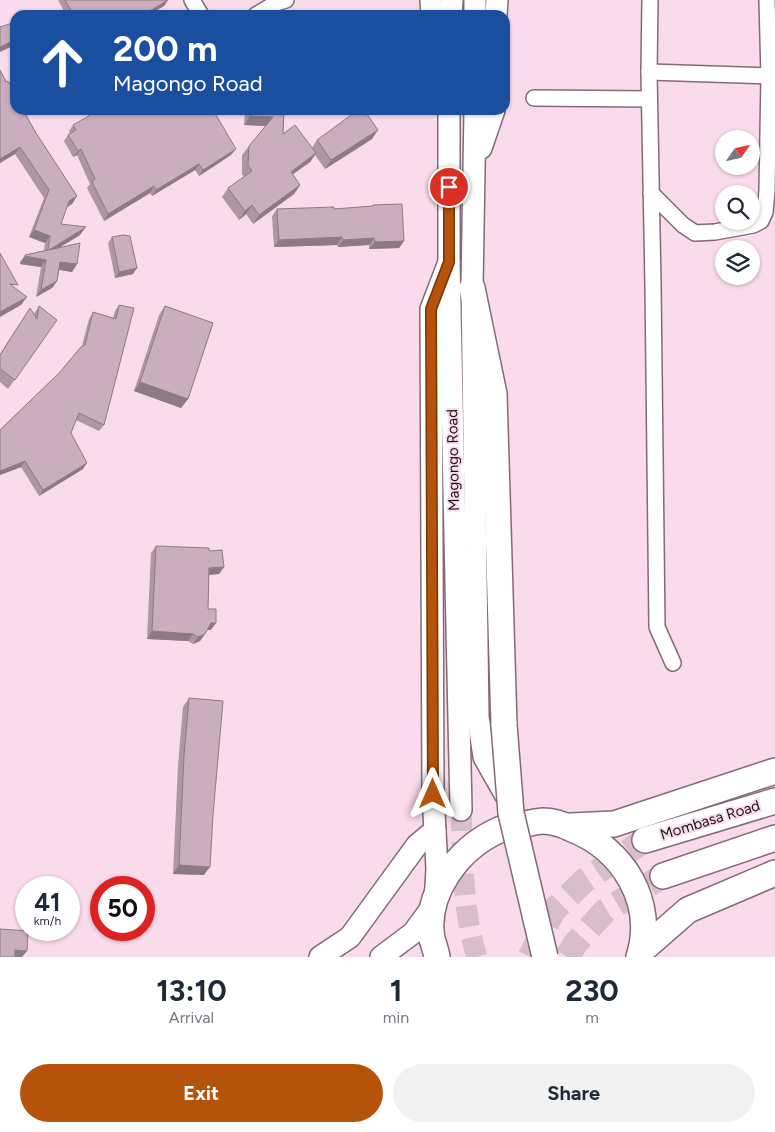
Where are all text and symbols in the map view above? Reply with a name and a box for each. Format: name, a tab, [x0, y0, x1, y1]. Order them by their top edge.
text: 200 m	[113, 28, 217, 70]
icon: ahead	[30, 30, 95, 95]
text: Magongo Road	[113, 70, 263, 97]
north arrow	[715, 130, 760, 175]
map controls	[715, 130, 760, 285]
pin	[428, 166, 470, 208]
icon: arrive	[435, 173, 463, 201]
button: search	[715, 185, 760, 230]
button: layers	[715, 240, 760, 285]
street label: Magongo Road	[443, 409, 463, 511]
position arrow	[406, 767, 458, 819]
street label: Mombasa Road	[658, 796, 762, 844]
speed limit sign: 50	[90, 876, 155, 941]
text: 41	[34, 887, 61, 917]
text: km/h	[34, 914, 61, 928]
text: 13:10	[156, 972, 227, 1009]
text: 1	[390, 972, 402, 1009]
text: 230	[565, 972, 619, 1009]
text: Arrival	[169, 1008, 214, 1027]
text: min	[383, 1008, 409, 1027]
text: m	[585, 1008, 599, 1027]
button: Exit	[20, 1064, 383, 1122]
button: Share	[393, 1064, 755, 1122]

